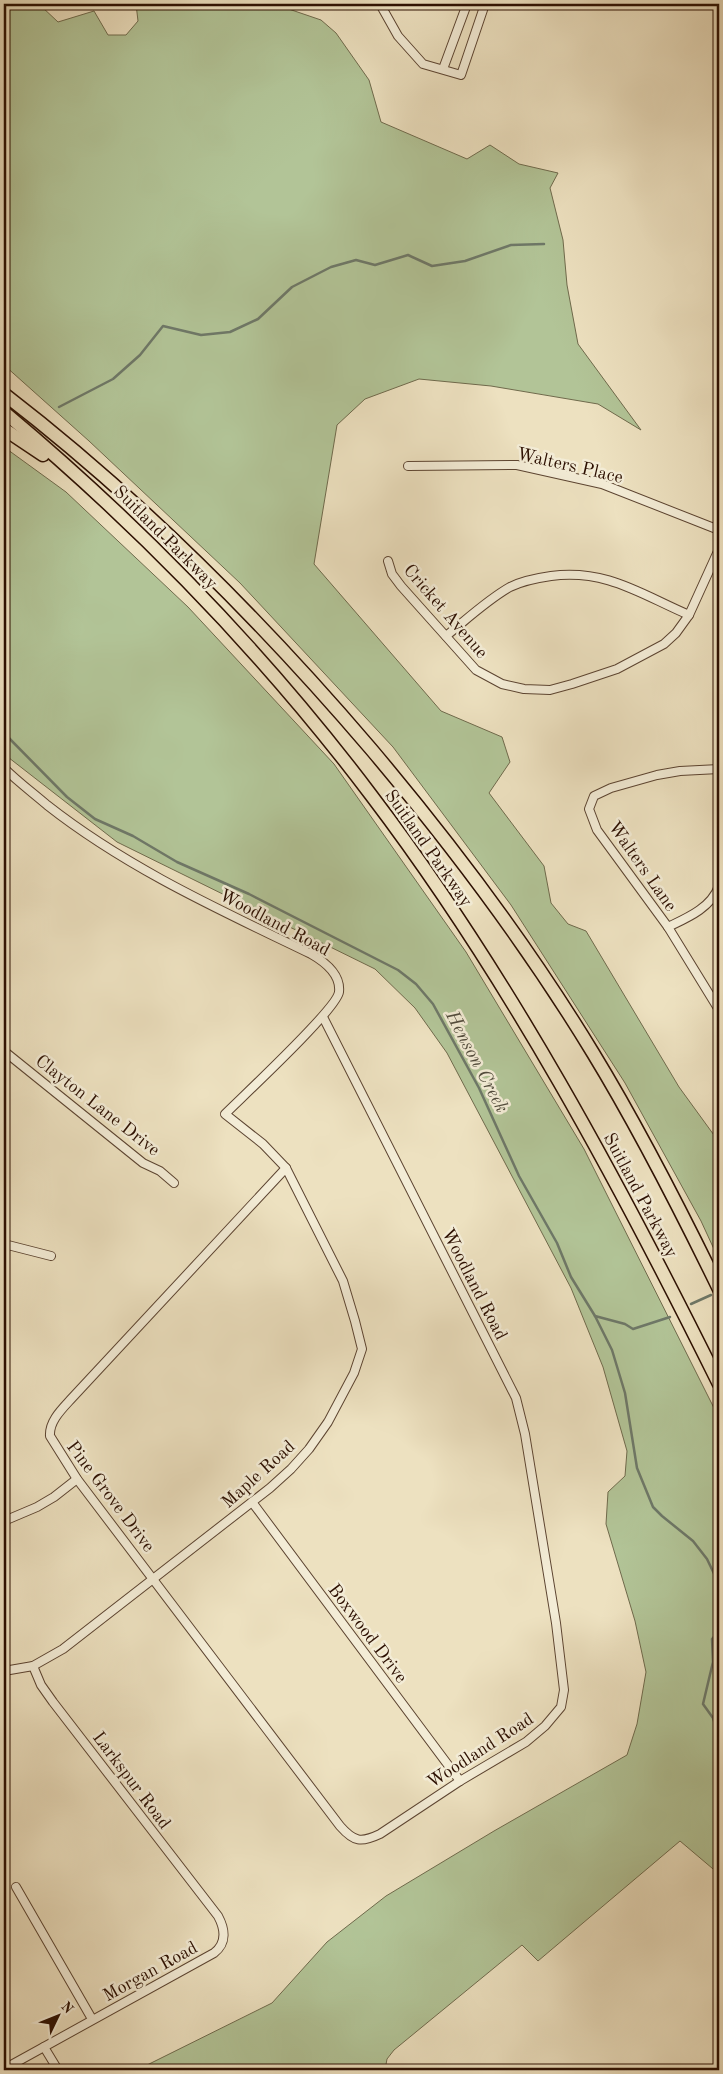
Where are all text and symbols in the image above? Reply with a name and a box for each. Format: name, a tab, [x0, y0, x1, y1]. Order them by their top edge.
street label: Walters Place	[515, 445, 625, 487]
street label: Suitland Parkway	[110, 482, 221, 593]
street label: Cricket Avenue	[400, 561, 491, 662]
street label: Suitland Parkway	[381, 787, 476, 911]
street label: Walters Lane	[605, 818, 680, 915]
street label: Woodland Road	[216, 886, 333, 960]
water label: Henson Creek	[441, 1007, 511, 1116]
street label: Clayton Lane Drive	[32, 1052, 163, 1160]
street label: Suitland Parkway	[600, 1130, 681, 1261]
street label: Woodland Road	[438, 1226, 510, 1343]
street label: Maple Road	[219, 1437, 299, 1512]
street label: Pine Grove Drive	[63, 1438, 158, 1555]
street label: Boxwood Drive	[324, 1581, 410, 1687]
street label: Woodland Road	[424, 1710, 537, 1792]
street label: Larkspur Road	[89, 1728, 174, 1833]
street label: Morgan Road	[100, 1939, 201, 2005]
north arrow	[32, 1992, 82, 2042]
text: N	[58, 1999, 76, 2017]

